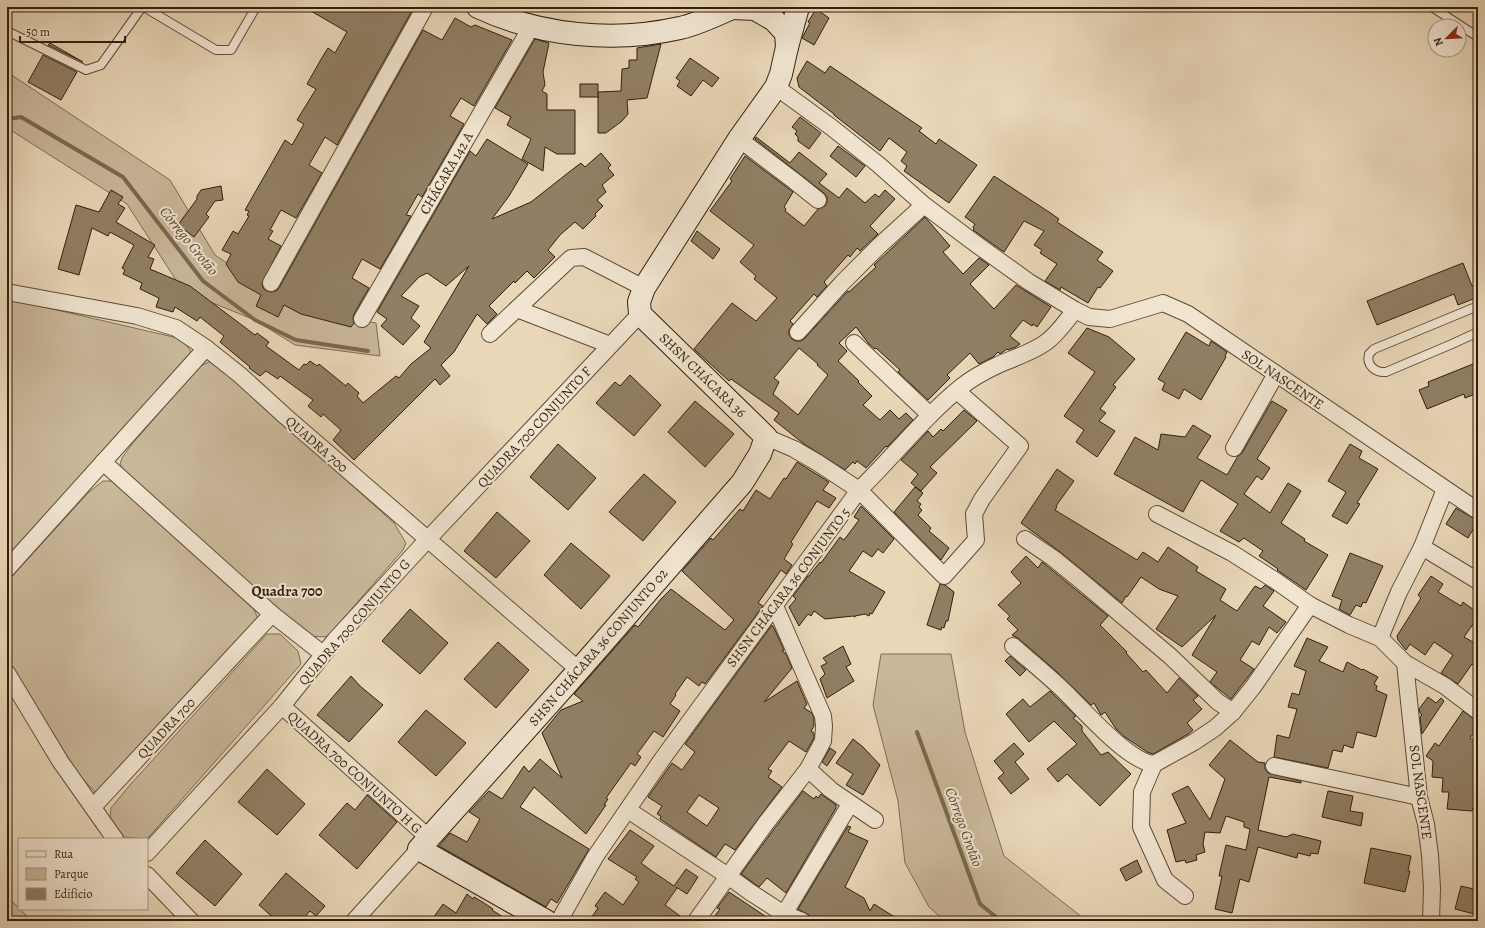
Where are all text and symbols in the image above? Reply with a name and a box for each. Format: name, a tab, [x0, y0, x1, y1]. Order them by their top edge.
scale bar	[20, 18, 125, 44]
north arrow	[1427, 18, 1467, 58]
text: 50 m	[26, 24, 50, 40]
text: N	[1430, 35, 1447, 49]
street label: CHÁCARA 142 A	[415, 128, 478, 218]
water label: Córrego Grotão	[155, 202, 223, 280]
street label: SHSN CHÁCARA 36	[655, 329, 750, 422]
street label: SOL NASCENTE	[1238, 345, 1328, 414]
street label: QUADRA 700 CONJUNTO F	[473, 362, 596, 492]
street label: QUADRA 700	[281, 412, 352, 477]
street label: SHSN CHÁCARA 36 CONJUNTO 5	[722, 504, 855, 671]
street label: QUADRA 700 CONJUNTO G	[294, 555, 415, 690]
street label: SHSN CHÁCARA 36 CONJUNTO 02	[525, 564, 672, 730]
district label: Quadra 700	[251, 581, 323, 601]
street label: QUADRA 700	[133, 694, 200, 763]
street label: QUADRA 700 CONJUNTO H G	[283, 707, 426, 838]
street label: SOL NASCENTE	[1404, 744, 1437, 841]
water label: Córrego Grotão	[940, 785, 988, 869]
legend	[18, 838, 148, 910]
text: Rua	[54, 846, 73, 862]
text: Parque	[54, 866, 89, 882]
text: Edifício	[54, 886, 92, 902]

